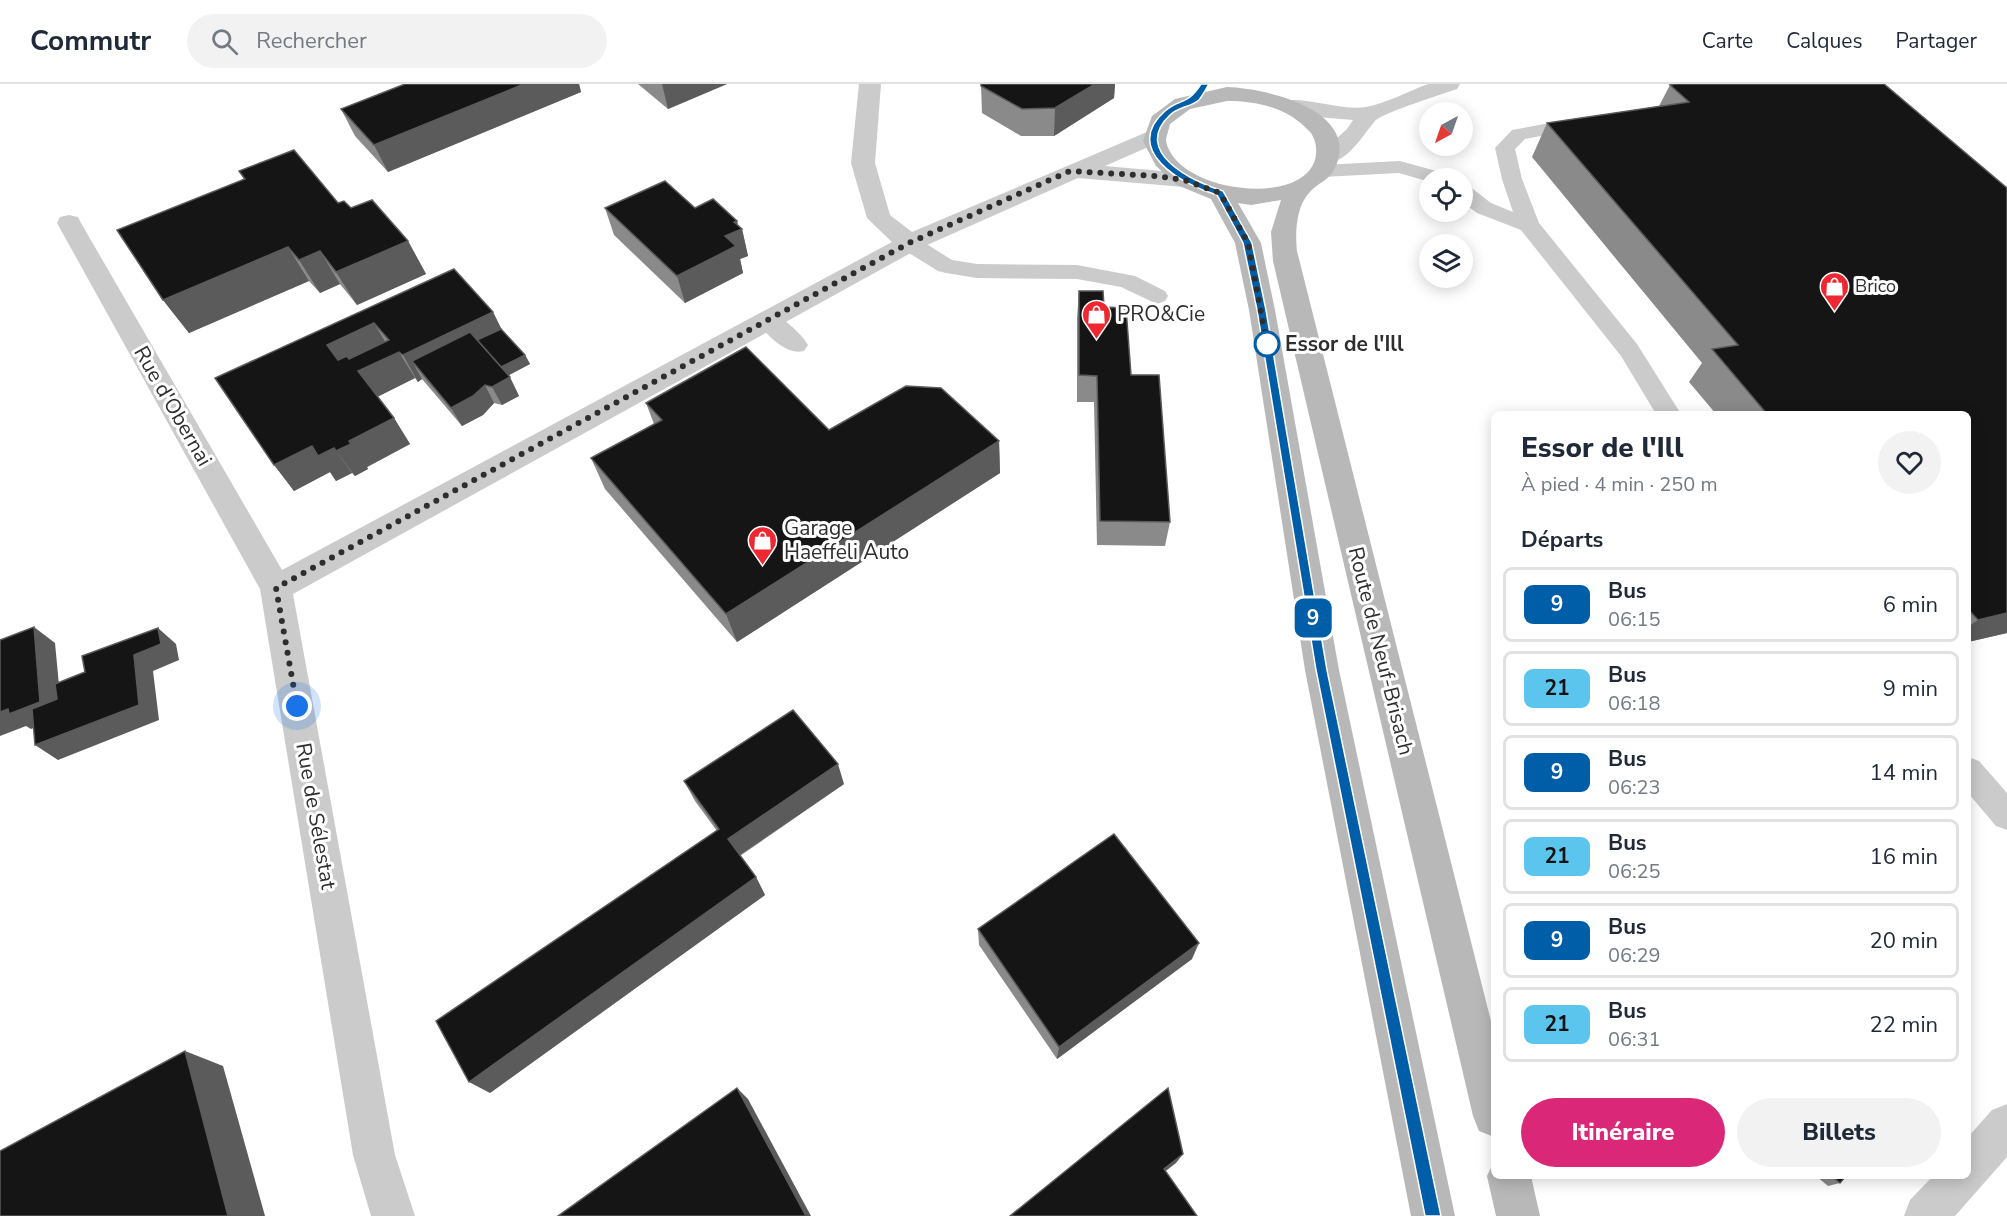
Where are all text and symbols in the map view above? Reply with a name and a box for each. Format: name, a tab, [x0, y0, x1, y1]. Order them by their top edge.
search box	[187, 14, 607, 68]
text: Commutr	[30, 22, 151, 60]
icon: search	[208, 25, 241, 58]
text: Rechercher	[256, 26, 367, 56]
text: Carte	[1702, 27, 1753, 55]
text: Calques	[1786, 27, 1863, 55]
text: Partager	[1896, 27, 1977, 55]
north arrow	[1419, 102, 1473, 156]
map controls	[1419, 102, 1473, 288]
button: locate	[1419, 168, 1473, 222]
button: layers	[1419, 234, 1473, 288]
shop icon: Brico	[1818, 270, 1850, 312]
place label: Brico	[1855, 274, 1896, 298]
shop icon: PRO&Cie	[1080, 298, 1112, 340]
place label: PRO&Cie	[1117, 300, 1205, 328]
place label: Essor de l'Ill	[1285, 330, 1404, 358]
marker: Essor de l'Ill	[1254, 331, 1280, 357]
street label: Rue d'Obernai	[127, 341, 219, 471]
text: Essor de l'Ill	[1521, 429, 1683, 467]
button: heart	[1878, 431, 1941, 494]
text: À pied · 4 min · 250 m	[1521, 471, 1718, 498]
place label: Garage Haeffeli Auto	[784, 514, 909, 566]
shop icon: Garage Haeffeli Auto	[747, 524, 779, 566]
text: Départs	[1521, 525, 1603, 555]
street label: Route de Neuf-Brisach	[1342, 544, 1420, 758]
text: Bus	[1608, 576, 1647, 606]
text: 9	[1551, 590, 1563, 618]
text: 6 min	[1883, 590, 1938, 620]
line badge: 9	[1294, 598, 1332, 638]
text: 9	[1307, 604, 1319, 632]
text: 06:15	[1608, 606, 1661, 633]
text: Bus	[1608, 660, 1647, 690]
text: 21	[1544, 674, 1570, 702]
text: 9 min	[1883, 674, 1938, 704]
text: 06:18	[1608, 690, 1661, 717]
your location	[282, 691, 312, 721]
street label: Rue de Sélestat	[289, 740, 343, 892]
text: Bus	[1608, 744, 1647, 774]
text: 9	[1551, 758, 1563, 786]
text: 14 min	[1870, 758, 1938, 788]
text: 06:23	[1608, 774, 1661, 801]
text: Bus	[1608, 828, 1647, 858]
text: 21	[1544, 842, 1570, 870]
text: 16 min	[1870, 842, 1938, 872]
text: 06:25	[1608, 858, 1661, 885]
text: Bus	[1608, 912, 1647, 942]
text: 9	[1551, 926, 1563, 954]
text: 20 min	[1870, 926, 1938, 956]
text: 06:29	[1608, 942, 1661, 969]
text: Bus	[1608, 996, 1647, 1026]
text: 21	[1544, 1010, 1570, 1038]
text: 22 min	[1870, 1010, 1938, 1040]
text: 06:31	[1608, 1026, 1661, 1053]
button: Itinéraire	[1521, 1098, 1725, 1167]
button: Billets	[1737, 1098, 1941, 1167]

